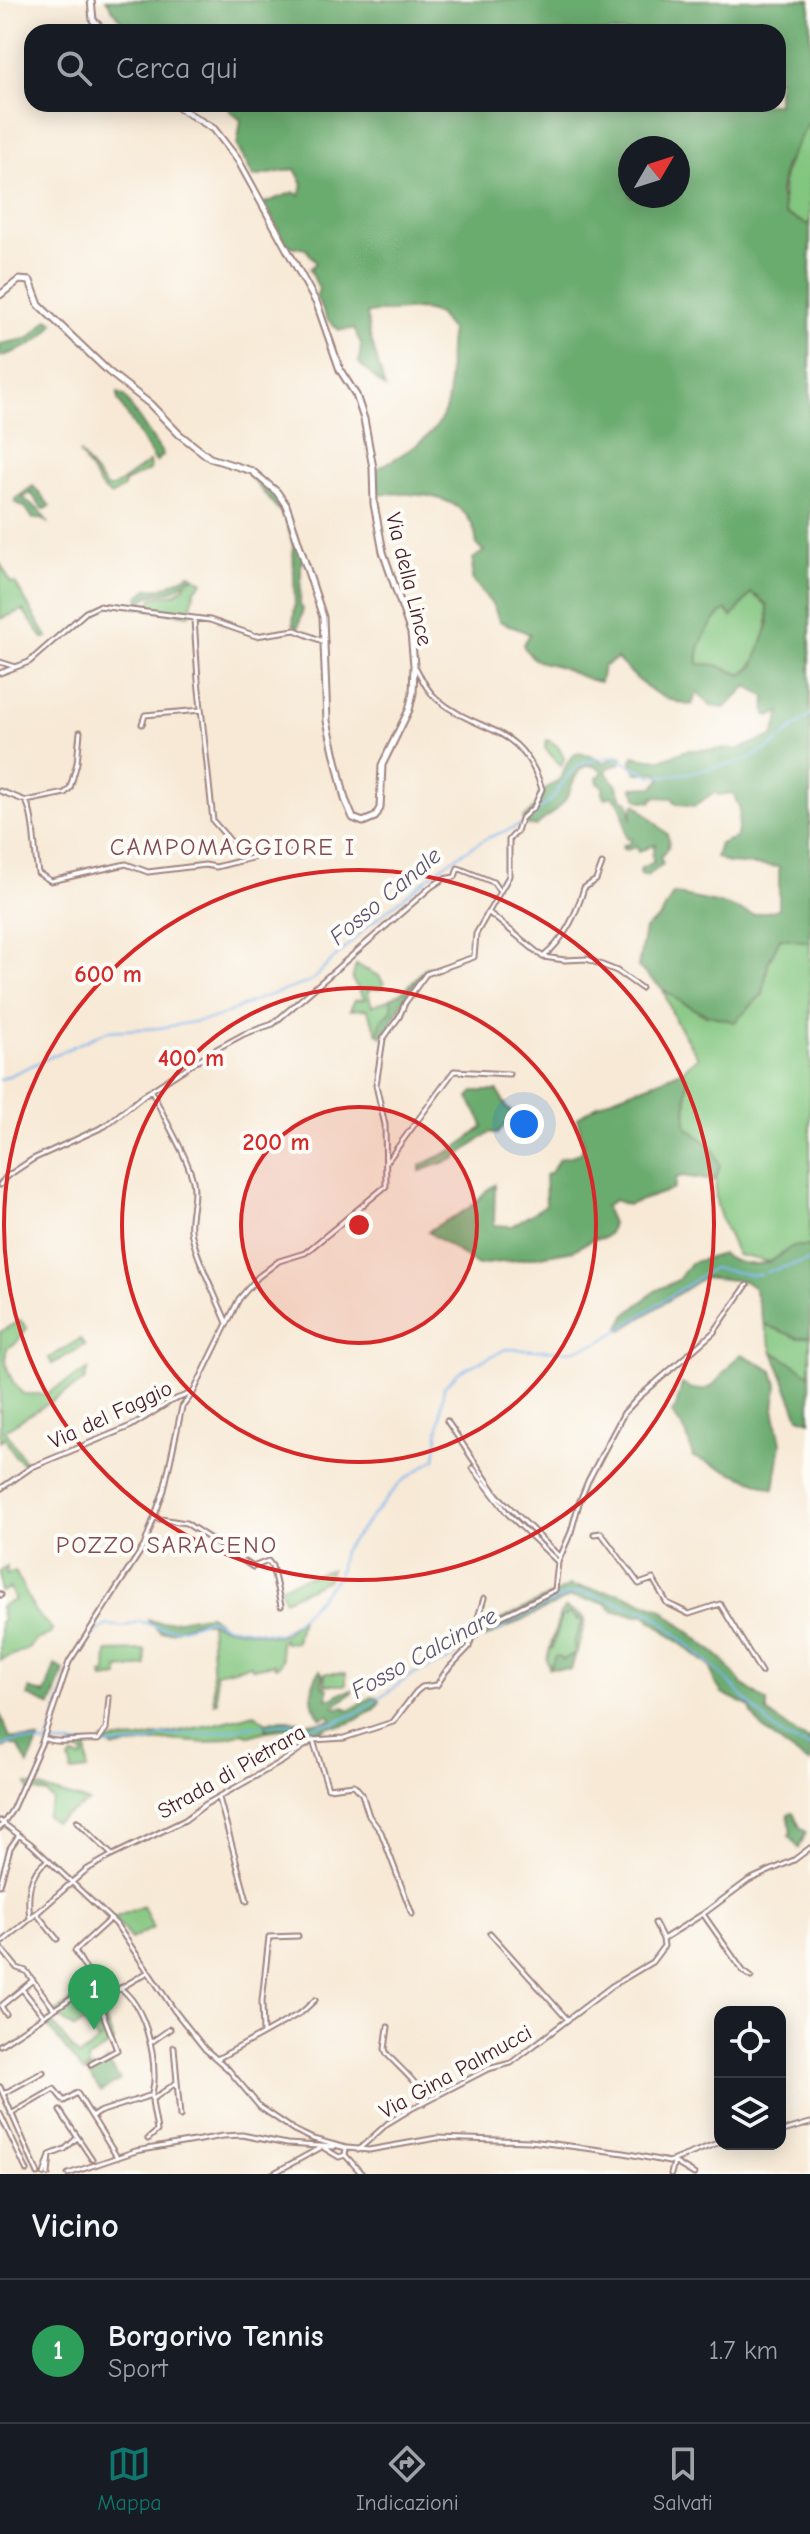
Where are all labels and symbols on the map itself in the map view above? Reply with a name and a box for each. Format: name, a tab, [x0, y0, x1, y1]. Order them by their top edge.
north arrow	[618, 136, 690, 208]
street label: Via della Lince	[380, 510, 438, 649]
district label: CAMPOMAGGIORE I	[110, 833, 356, 861]
water label: Fosso Canale	[323, 841, 447, 951]
text: 600 m	[74, 960, 142, 988]
text: 400 m	[158, 1044, 224, 1072]
your location	[504, 1104, 544, 1144]
text: 200 m	[242, 1128, 310, 1156]
centre of rings	[345, 1211, 373, 1239]
street label: Via del Faggio	[45, 1375, 176, 1455]
district label: POZZO SARACENO	[56, 1531, 278, 1559]
water label: Fosso Calcinare	[346, 1601, 502, 1705]
street label: Strada di Pietrara	[153, 1719, 310, 1825]
pin: 1	[68, 1964, 120, 2030]
street label: Via Gina Palmucci	[375, 2019, 536, 2125]

